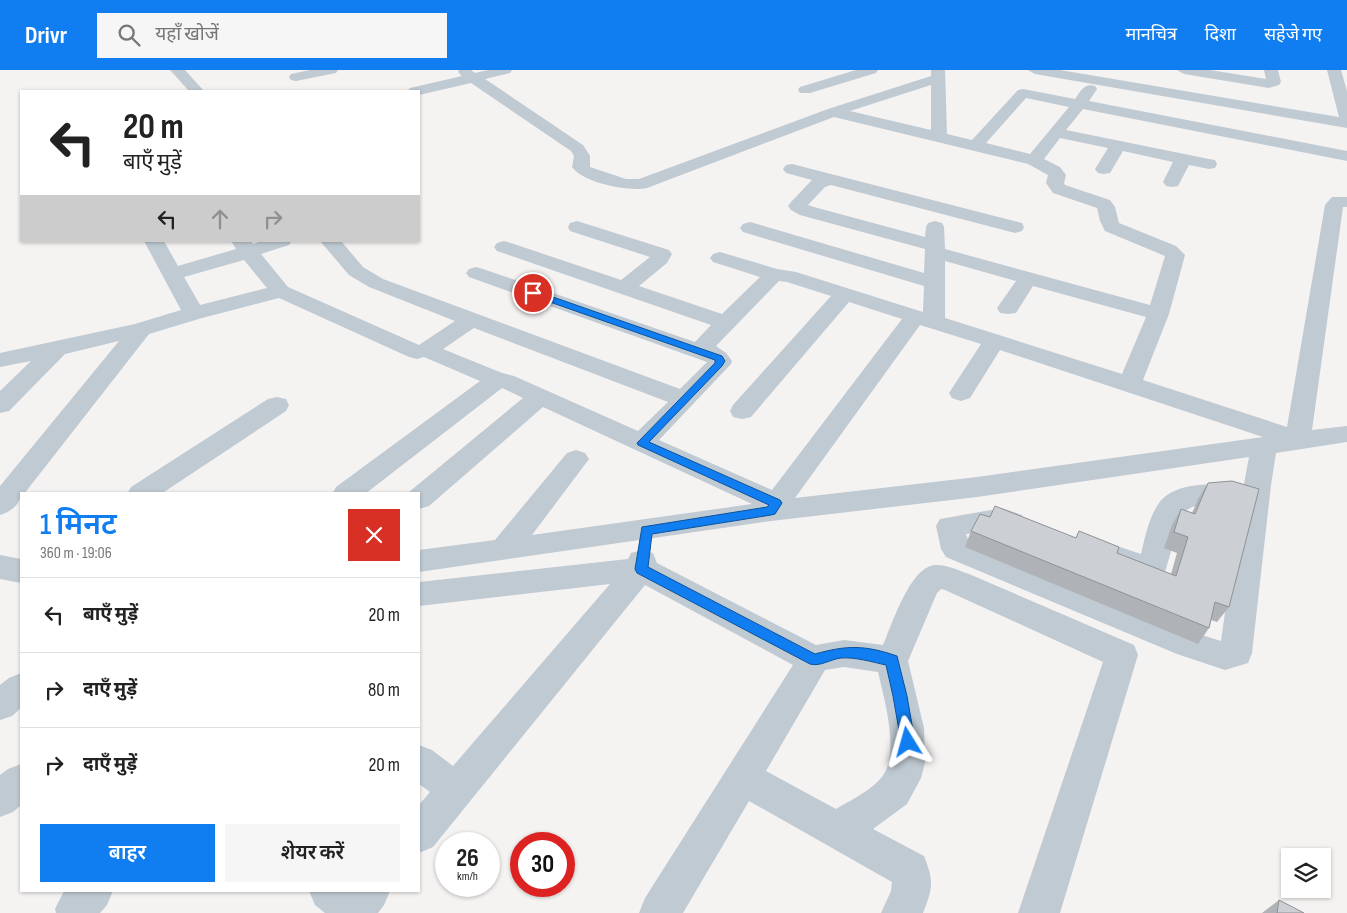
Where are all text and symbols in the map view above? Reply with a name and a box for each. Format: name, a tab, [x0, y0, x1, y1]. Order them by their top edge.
search box	[97, 13, 447, 58]
text: Drivr	[25, 21, 67, 50]
icon: search	[115, 21, 143, 49]
text: यहाँ खोजें	[155, 23, 219, 46]
text: मानचित्र	[1125, 24, 1177, 45]
text: दिशा	[1205, 24, 1236, 45]
text: सहेजे गए	[1264, 24, 1322, 45]
text: 20 m	[123, 106, 184, 149]
icon: left	[40, 110, 105, 175]
text: बाएँ मुड़ें	[123, 149, 182, 176]
icon: left	[153, 205, 181, 233]
icon: ahead	[206, 205, 234, 233]
icon: right	[259, 205, 287, 233]
pin	[512, 272, 554, 314]
icon: arrive	[519, 279, 547, 307]
text: 1 मिनट	[40, 507, 117, 543]
button: close	[348, 509, 400, 561]
text: 360 m · 19:06	[40, 544, 112, 563]
icon: left	[40, 601, 68, 629]
text: बाएँ मुड़ें	[83, 603, 138, 626]
text: 20 m	[368, 604, 400, 627]
icon: right	[40, 676, 68, 704]
text: दाएँ मुड़ें	[83, 678, 137, 701]
text: 80 m	[368, 679, 400, 702]
position arrow	[881, 715, 933, 767]
icon: right	[40, 751, 68, 779]
text: दाएँ मुड़ें	[83, 753, 137, 776]
text: 20 m	[368, 754, 400, 777]
button: बाहर	[40, 824, 215, 882]
button: शेयर करें	[225, 824, 400, 882]
speed limit sign: 30	[510, 832, 575, 897]
text: 26	[456, 843, 479, 874]
map controls	[1281, 848, 1331, 898]
button: layers	[1281, 848, 1331, 898]
text: km/h	[457, 869, 478, 884]

